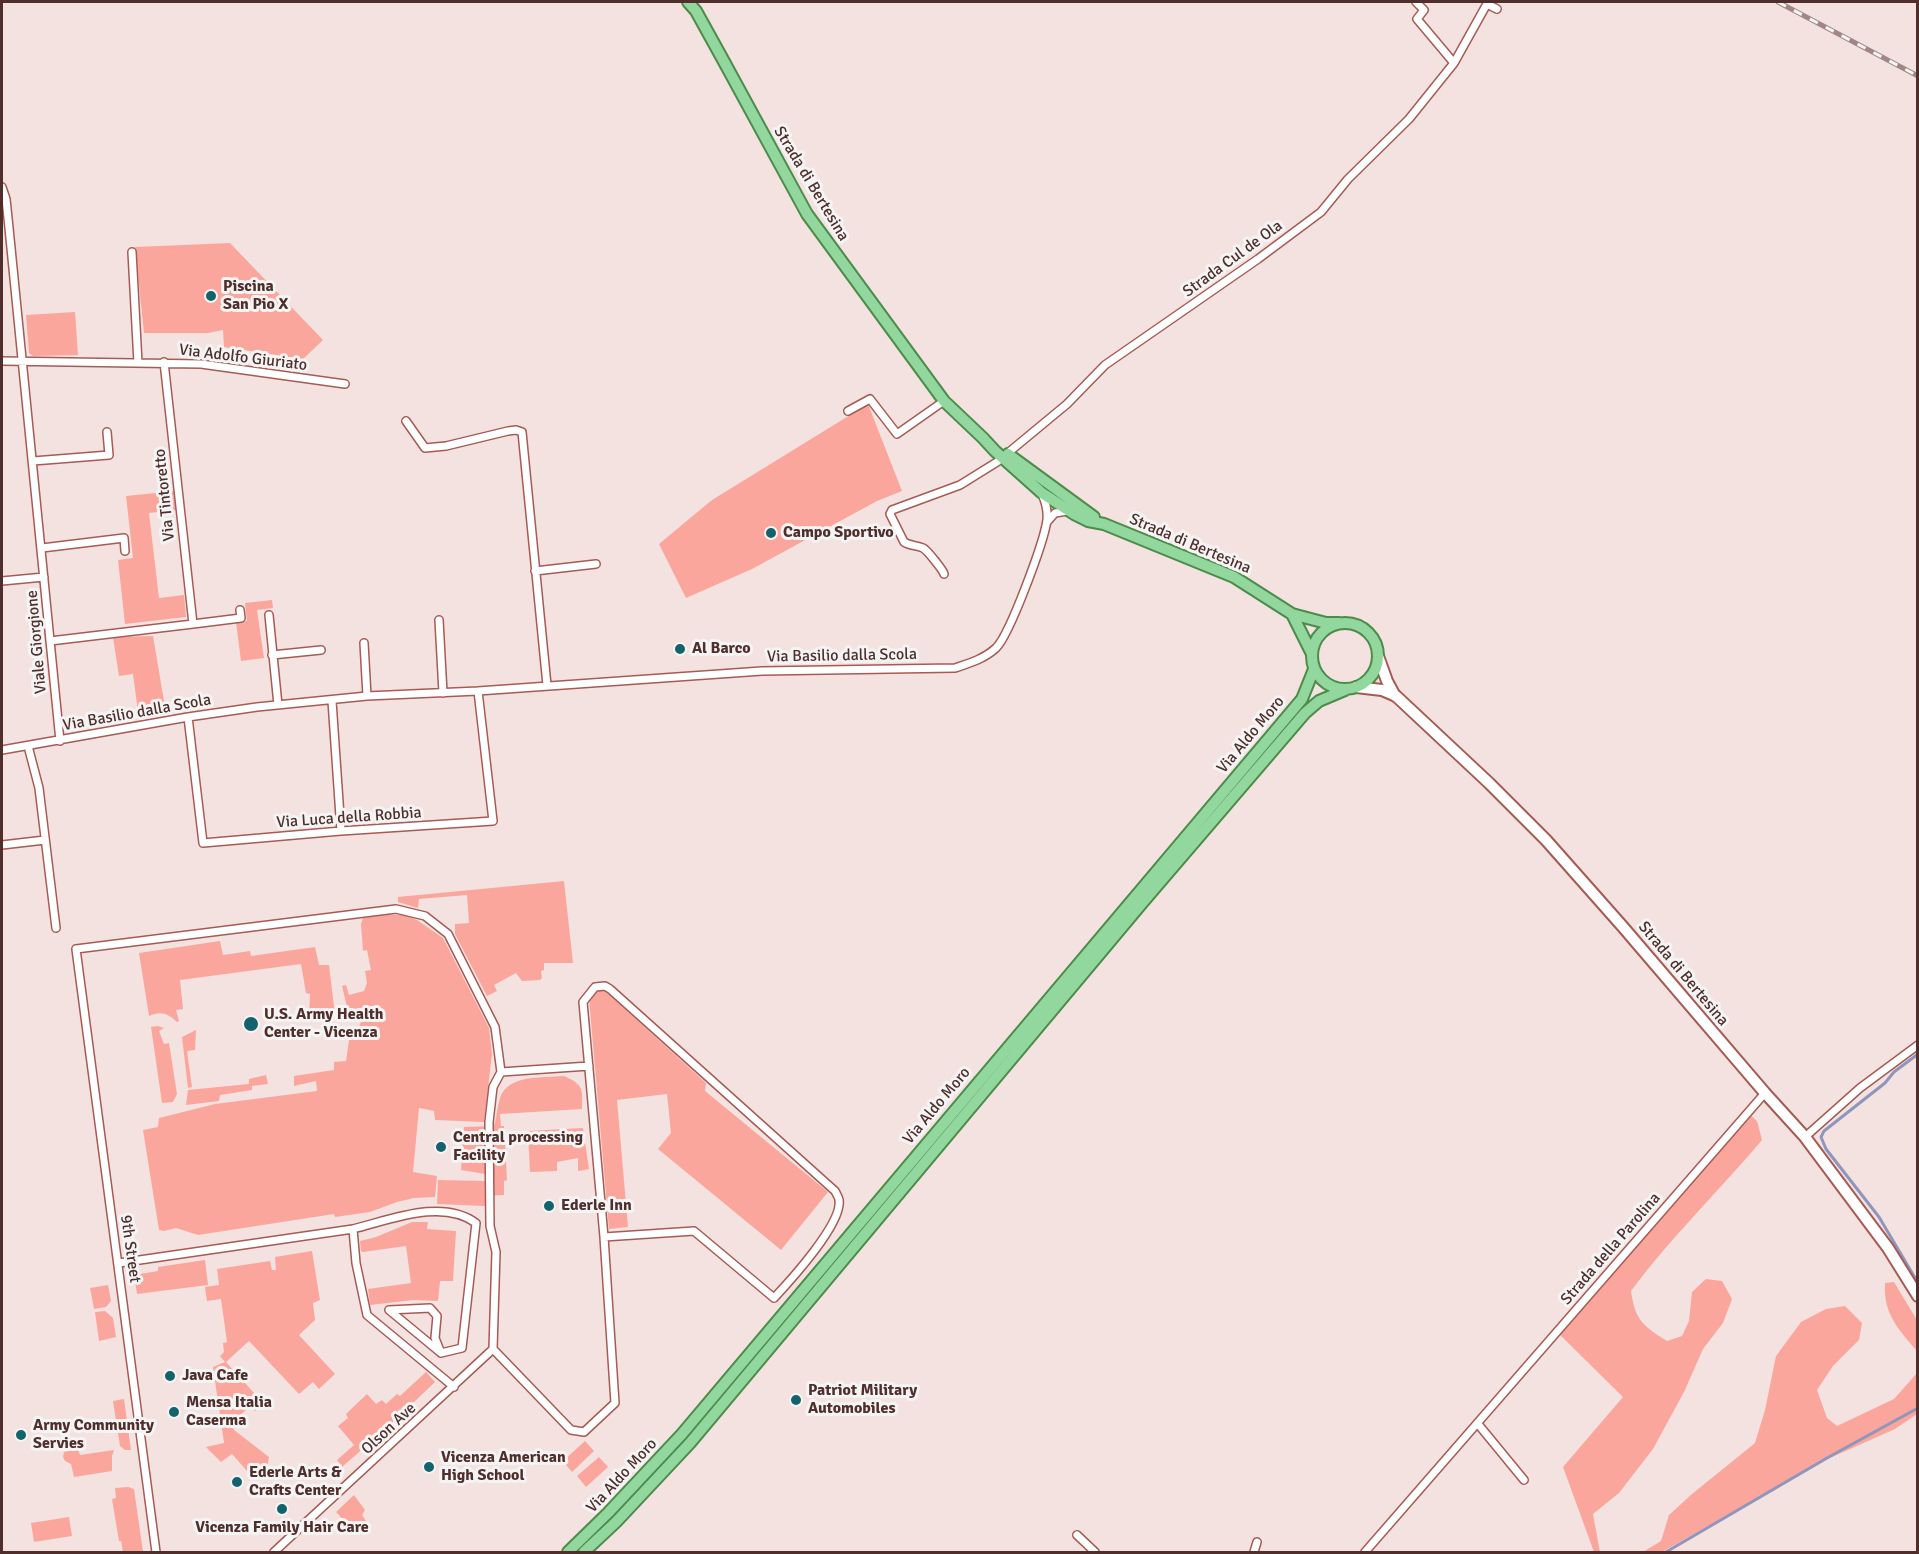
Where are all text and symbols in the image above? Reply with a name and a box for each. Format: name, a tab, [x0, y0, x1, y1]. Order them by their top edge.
street label: Strada di Bertesina	[769, 123, 853, 245]
street label: Strada Cul de Ola	[1179, 216, 1287, 302]
place label: Piscina San Pio X	[223, 277, 288, 315]
marker: Piscina San Pio X	[204, 289, 218, 303]
street label: Via Adolfo Giuriato	[178, 341, 308, 375]
street label: Via Tintoretto	[151, 448, 179, 542]
street label: Strada di Bertesina	[1126, 510, 1254, 578]
place label: Campo Sportivo	[783, 523, 894, 543]
marker: Campo Sportivo	[764, 526, 778, 540]
street label: Viale Giorgione	[23, 589, 51, 695]
place label: Al Barco	[692, 639, 751, 659]
marker: Al Barco	[673, 642, 687, 656]
street label: Via Basilio dalla Scola	[767, 645, 917, 667]
street label: Via Basilio dalla Scola	[61, 691, 213, 735]
street label: Via Aldo Moro	[1213, 693, 1289, 777]
street label: Via Luca della Robbia	[276, 803, 422, 833]
street label: Strada di Bertesina	[1634, 918, 1732, 1030]
place label: U.S. Army Health Center - Vicenza	[264, 1005, 383, 1043]
marker: U.S. Army Health Center - Vicenza	[242, 1015, 260, 1033]
street label: Via Aldo Moro	[899, 1064, 975, 1148]
place label: Central processing Facility	[453, 1128, 583, 1166]
marker: Central processing Facility	[434, 1140, 448, 1154]
street label: Strada della Parolina	[1557, 1189, 1665, 1309]
place label: Ederle Inn	[561, 1196, 632, 1216]
marker: Ederle Inn	[542, 1199, 556, 1213]
street label: 9th Street	[116, 1214, 144, 1284]
place label: Java Cafe	[182, 1366, 248, 1386]
marker: Java Cafe	[163, 1369, 177, 1383]
place label: Patriot Military Automobiles	[808, 1381, 917, 1419]
place label: Mensa Italia Caserma	[186, 1393, 272, 1431]
marker: Patriot Military Automobiles	[789, 1393, 803, 1407]
street label: Olson Ave	[358, 1399, 420, 1459]
marker: Mensa Italia Caserma	[167, 1405, 181, 1419]
place label: Army Community Servies	[33, 1416, 154, 1454]
marker: Army Community Servies	[14, 1428, 28, 1442]
street label: Via Aldo Moro	[583, 1435, 661, 1517]
place label: Vicenza American High School	[441, 1448, 566, 1486]
marker: Vicenza American High School	[422, 1460, 436, 1474]
place label: Ederle Arts & Crafts Center	[249, 1463, 341, 1501]
marker: Ederle Arts & Crafts Center	[230, 1475, 244, 1489]
marker: Vicenza Family Hair Care	[275, 1502, 289, 1516]
place label: Vicenza Family Hair Care	[195, 1518, 369, 1538]

